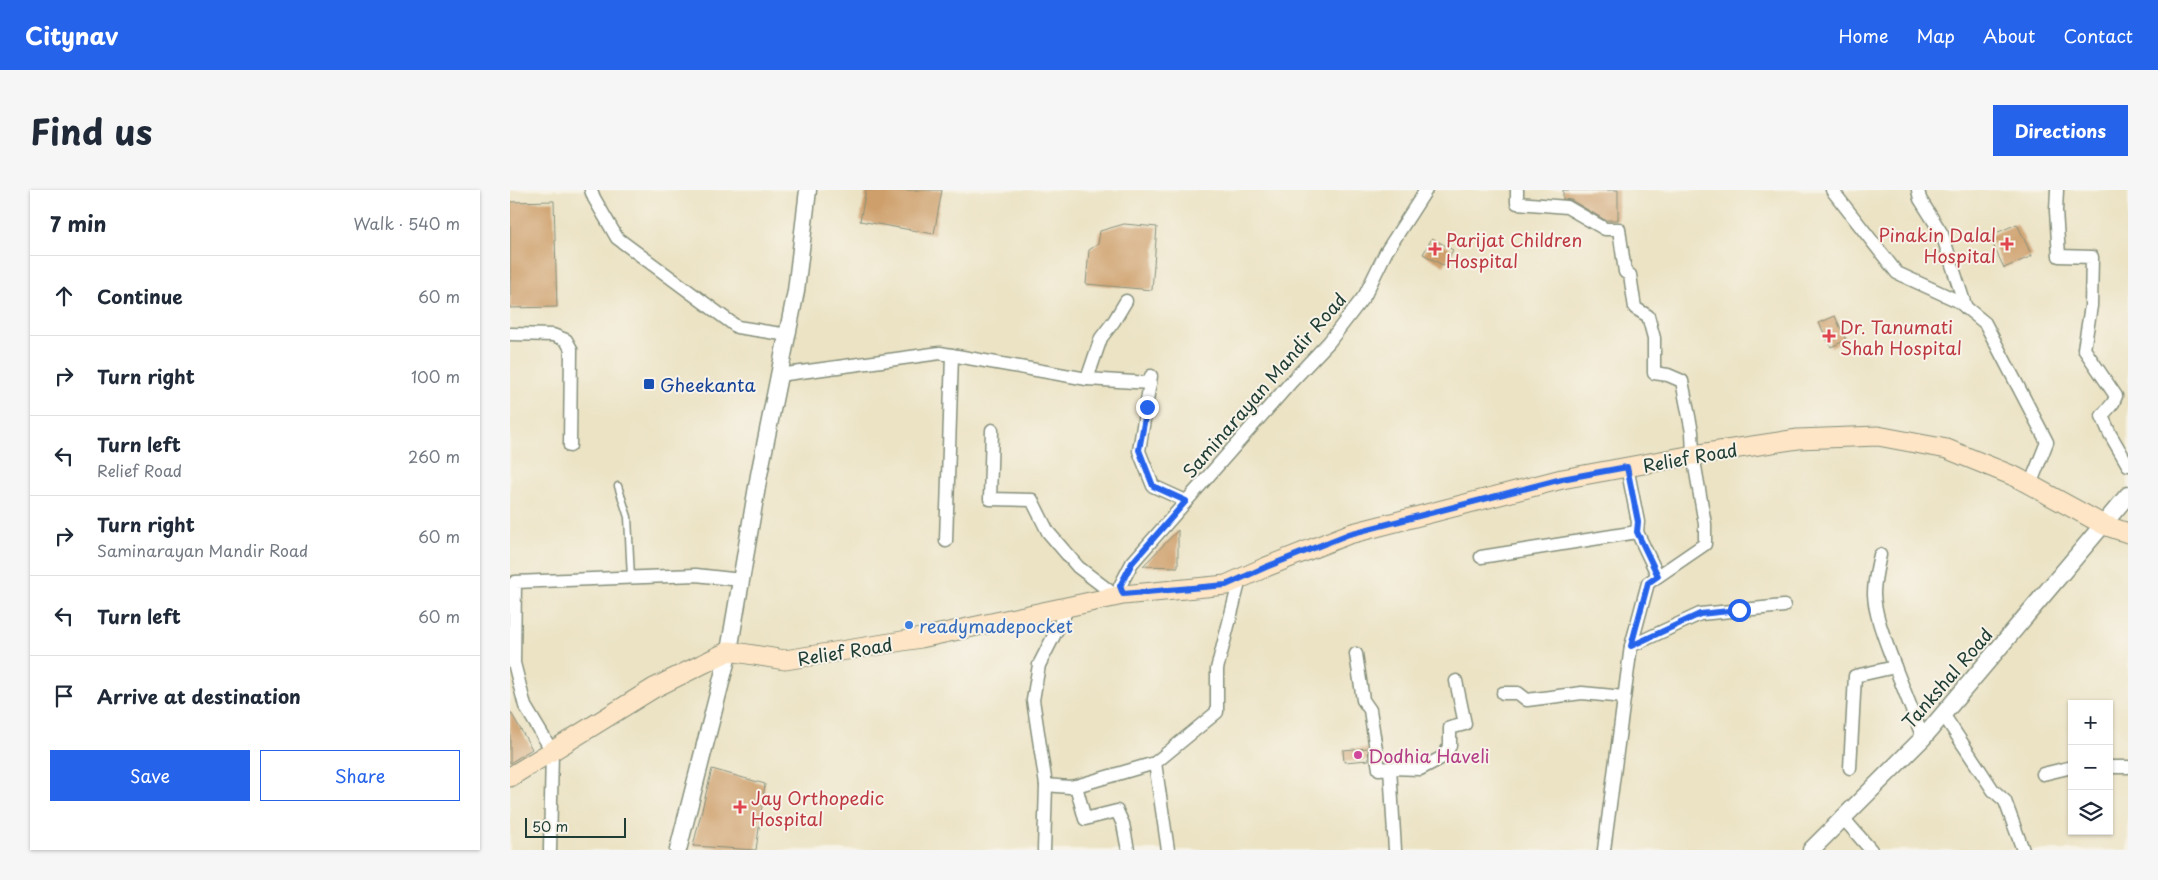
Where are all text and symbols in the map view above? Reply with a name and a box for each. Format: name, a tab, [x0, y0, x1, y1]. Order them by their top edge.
text: Citynav	[25, 17, 118, 53]
text: Home	[1838, 22, 1888, 49]
text: Map	[1916, 22, 1955, 49]
text: About	[1983, 22, 2035, 49]
text: Contact	[2063, 22, 2133, 49]
text: Find us	[30, 104, 152, 157]
button: Directions	[1993, 105, 2128, 156]
text: 7 min	[50, 207, 106, 239]
text: Walk · 540 m	[354, 211, 460, 235]
place label: Pinakin Dalal Hospital	[1878, 221, 1996, 269]
place label: Parijat Children Hospital	[1446, 226, 1582, 274]
marker: Pinakin Dalal Hospital	[2000, 237, 2014, 251]
marker: Parijat Children Hospital	[1428, 242, 1442, 256]
icon: ahead	[50, 282, 78, 310]
text: Continue	[97, 282, 183, 310]
text: 60 m	[418, 284, 460, 308]
street label: Saminarayan Mandir Road	[1176, 286, 1352, 484]
place label: Dr. Tanumati Shah Hospital	[1840, 313, 1962, 361]
marker: Dr. Tanumati Shah Hospital	[1822, 329, 1836, 343]
icon: right	[50, 362, 78, 390]
text: Turn right	[97, 362, 195, 390]
text: 100 m	[411, 364, 460, 388]
place label: Gheekanta	[660, 371, 756, 398]
marker: Gheekanta	[642, 377, 656, 391]
route end	[1136, 396, 1159, 419]
text: Turn left	[97, 430, 181, 458]
street label: Relief Road	[1640, 435, 1740, 479]
icon: left	[50, 442, 78, 470]
text: 260 m	[408, 444, 460, 468]
text: Relief Road	[97, 458, 182, 482]
text: Turn right	[97, 510, 195, 538]
icon: right	[50, 522, 78, 550]
text: 60 m	[418, 524, 460, 548]
text: Saminarayan Mandir Road	[97, 538, 308, 562]
route start	[1728, 599, 1751, 622]
icon: left	[50, 602, 78, 630]
text: Turn left	[97, 602, 181, 630]
text: 60 m	[418, 604, 460, 628]
place label: readymadepocket	[919, 612, 1073, 639]
marker: readymadepocket	[903, 619, 915, 631]
street label: Tankshal Road	[1896, 622, 1998, 734]
street label: Relief Road	[796, 630, 894, 672]
icon: arrive	[50, 682, 78, 710]
text: Arrive at destination	[97, 682, 301, 710]
map controls	[2068, 700, 2113, 835]
button: +	[2068, 700, 2113, 745]
place label: Dodhia Haveli	[1368, 742, 1490, 769]
button: −	[2068, 745, 2113, 790]
marker: Dodhia Haveli	[1352, 749, 1364, 761]
button: Save	[50, 750, 250, 801]
button: Share	[260, 750, 460, 801]
place label: Jay Orthopedic Hospital	[751, 784, 884, 832]
button: layers	[2068, 790, 2113, 835]
marker: Jay Orthopedic Hospital	[733, 800, 747, 814]
scale bar	[525, 815, 626, 838]
text: 50 m	[532, 816, 568, 837]

